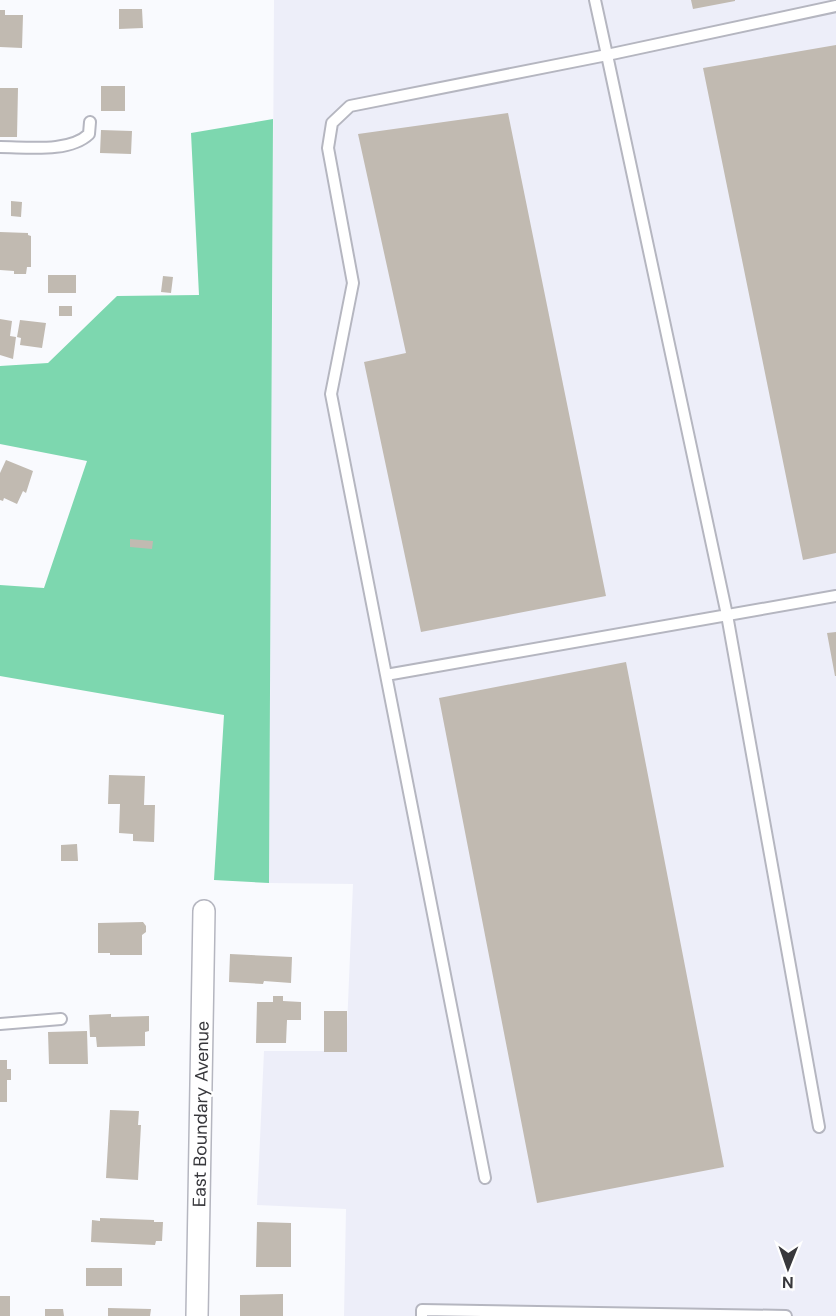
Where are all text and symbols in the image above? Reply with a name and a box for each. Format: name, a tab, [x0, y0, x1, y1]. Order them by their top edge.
street label: East Boundary Avenue	[187, 1021, 215, 1207]
north arrow	[758, 1238, 818, 1298]
text: N	[782, 1272, 794, 1293]

